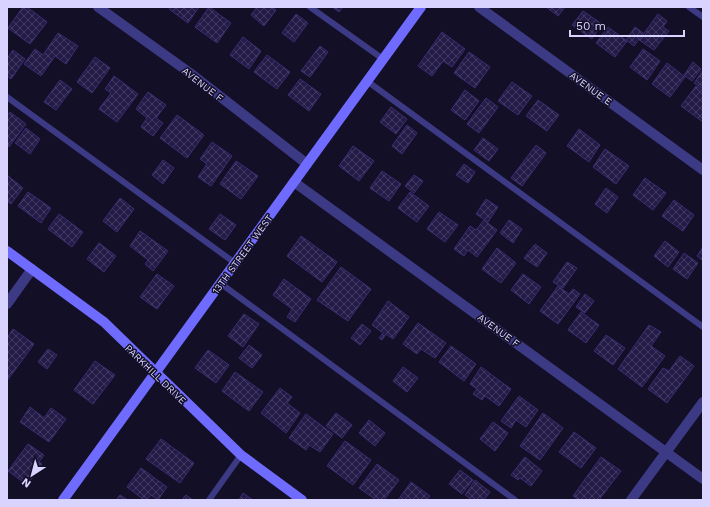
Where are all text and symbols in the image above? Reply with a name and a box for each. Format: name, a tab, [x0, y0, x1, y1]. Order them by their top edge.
scale bar	[570, 12, 684, 38]
text: 50 m	[576, 19, 606, 33]
street label: AVENUE F	[180, 65, 225, 104]
street label: AVENUE E	[567, 69, 614, 107]
street label: 13TH STREET WEST	[210, 213, 275, 296]
street label: AVENUE F	[476, 312, 522, 349]
street label: PARKHILL DRIVE	[123, 342, 188, 406]
north arrow	[12, 455, 52, 495]
text: N	[19, 475, 34, 490]

